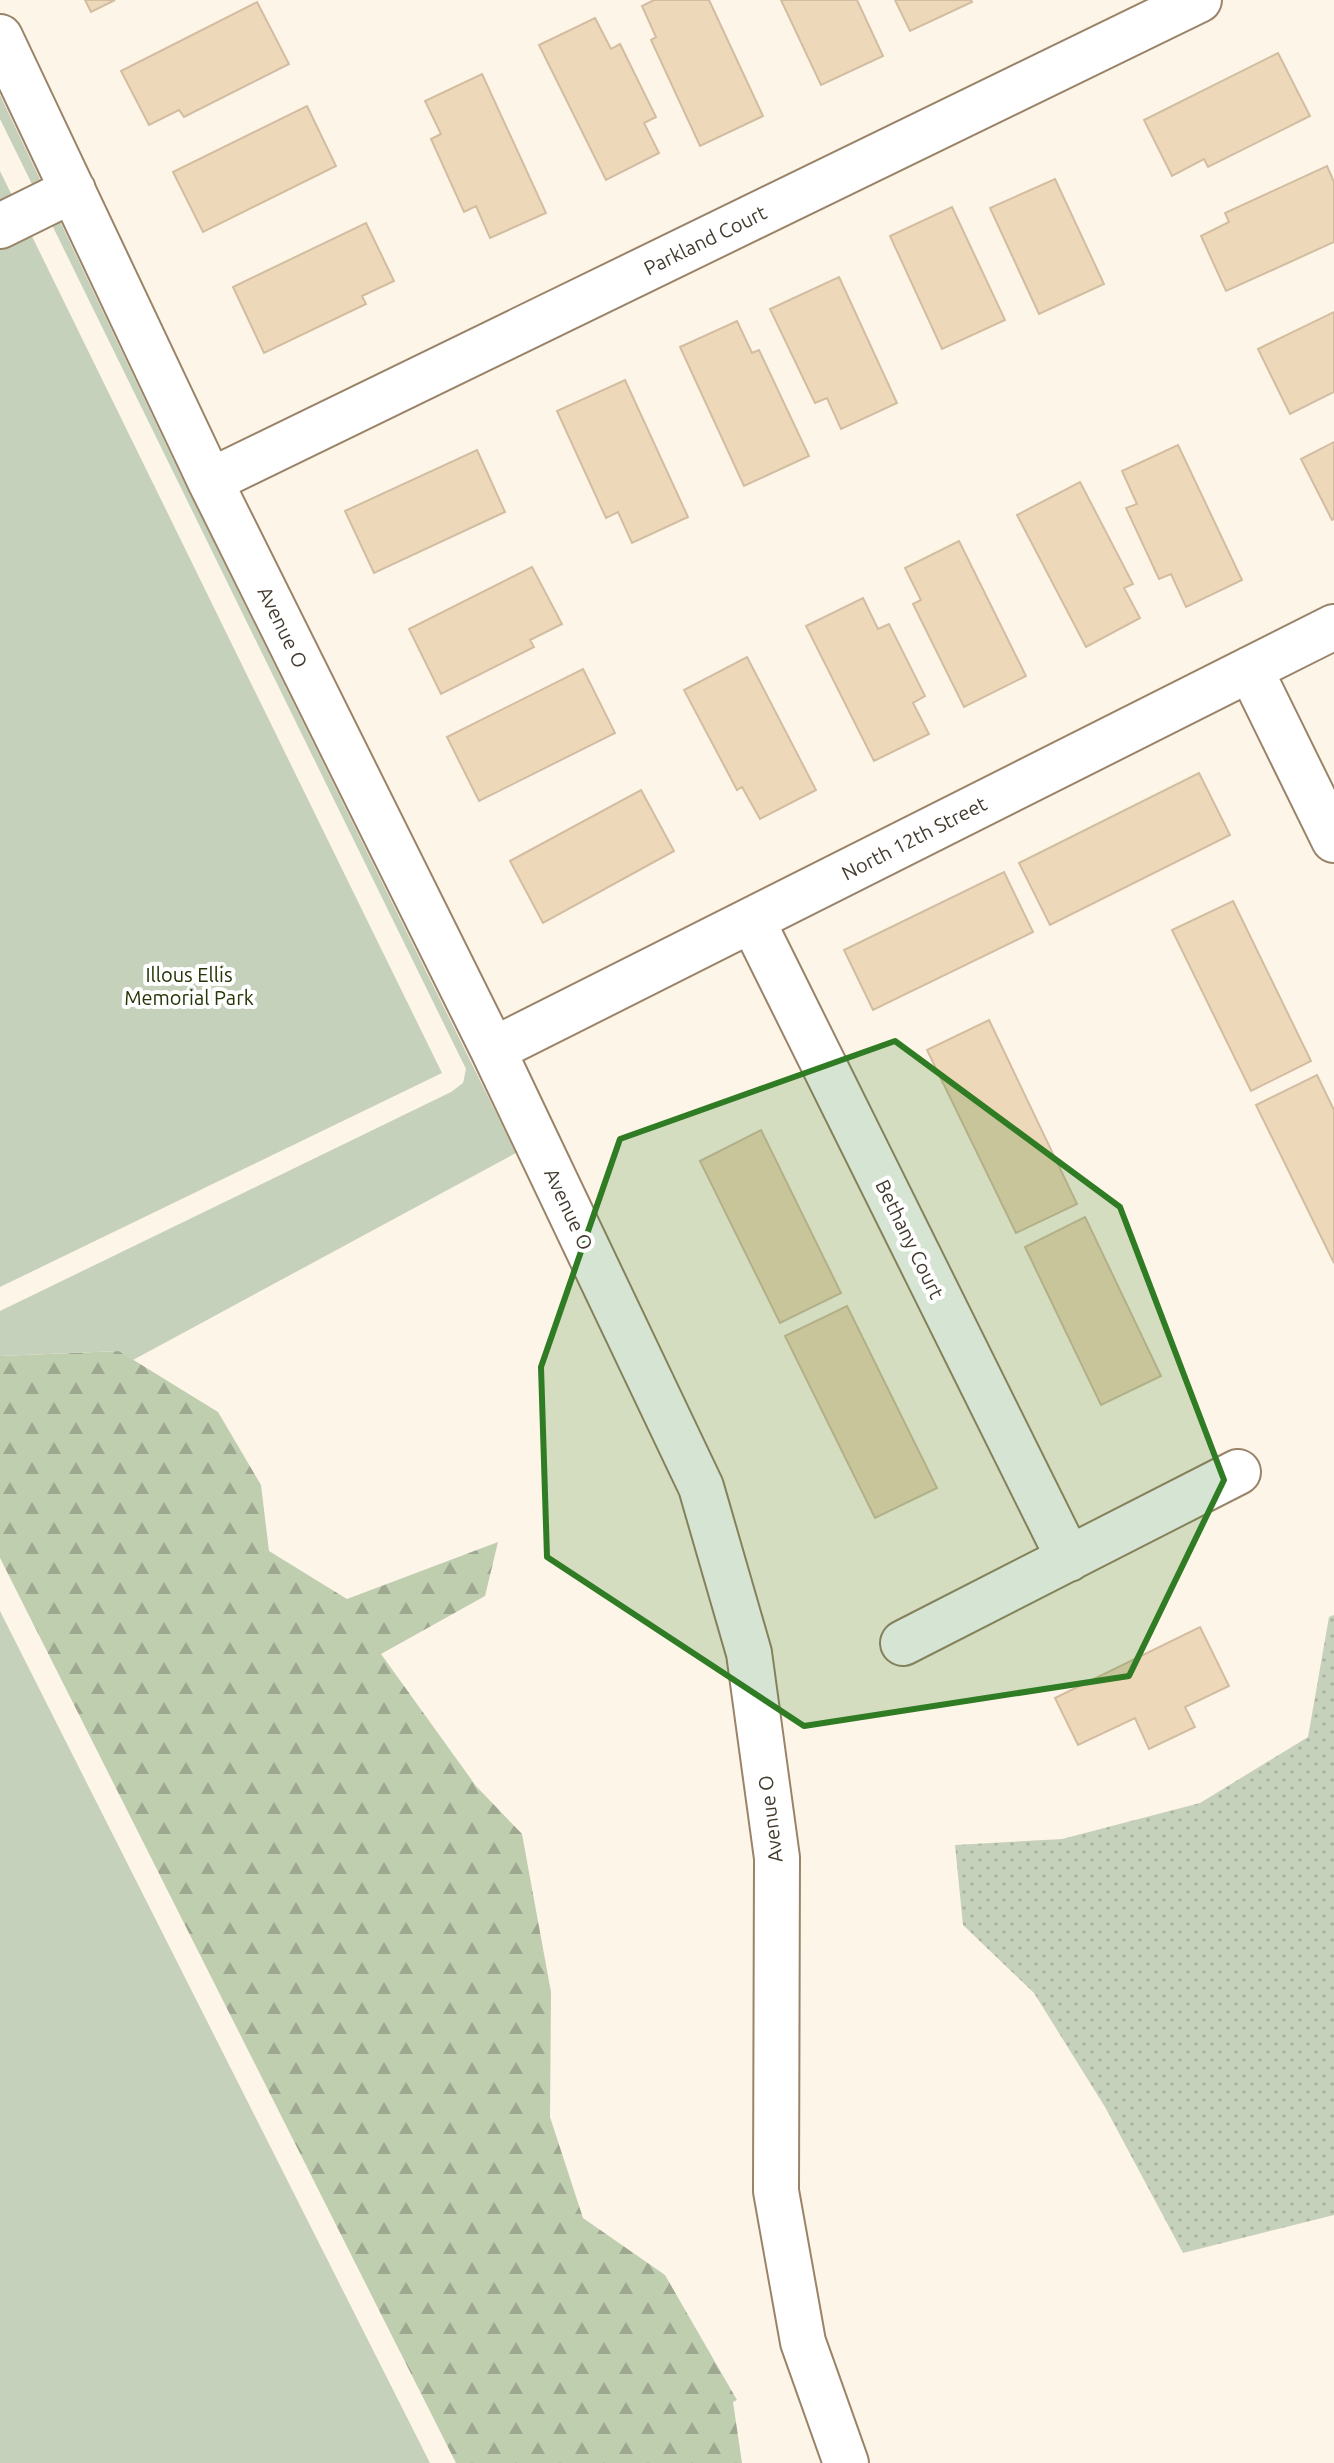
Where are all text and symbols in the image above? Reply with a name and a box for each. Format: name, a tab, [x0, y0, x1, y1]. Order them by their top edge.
street label: Parkland Court	[640, 200, 770, 280]
street label: Avenue O	[253, 583, 313, 671]
street label: North 12th Street	[838, 791, 990, 884]
park label: Illous Ellis Memorial Park	[124, 963, 254, 1009]
street label: Avenue O	[540, 1164, 598, 1254]
street label: Bethany Court	[871, 1176, 949, 1302]
street label: Avenue O	[753, 1774, 787, 1864]

